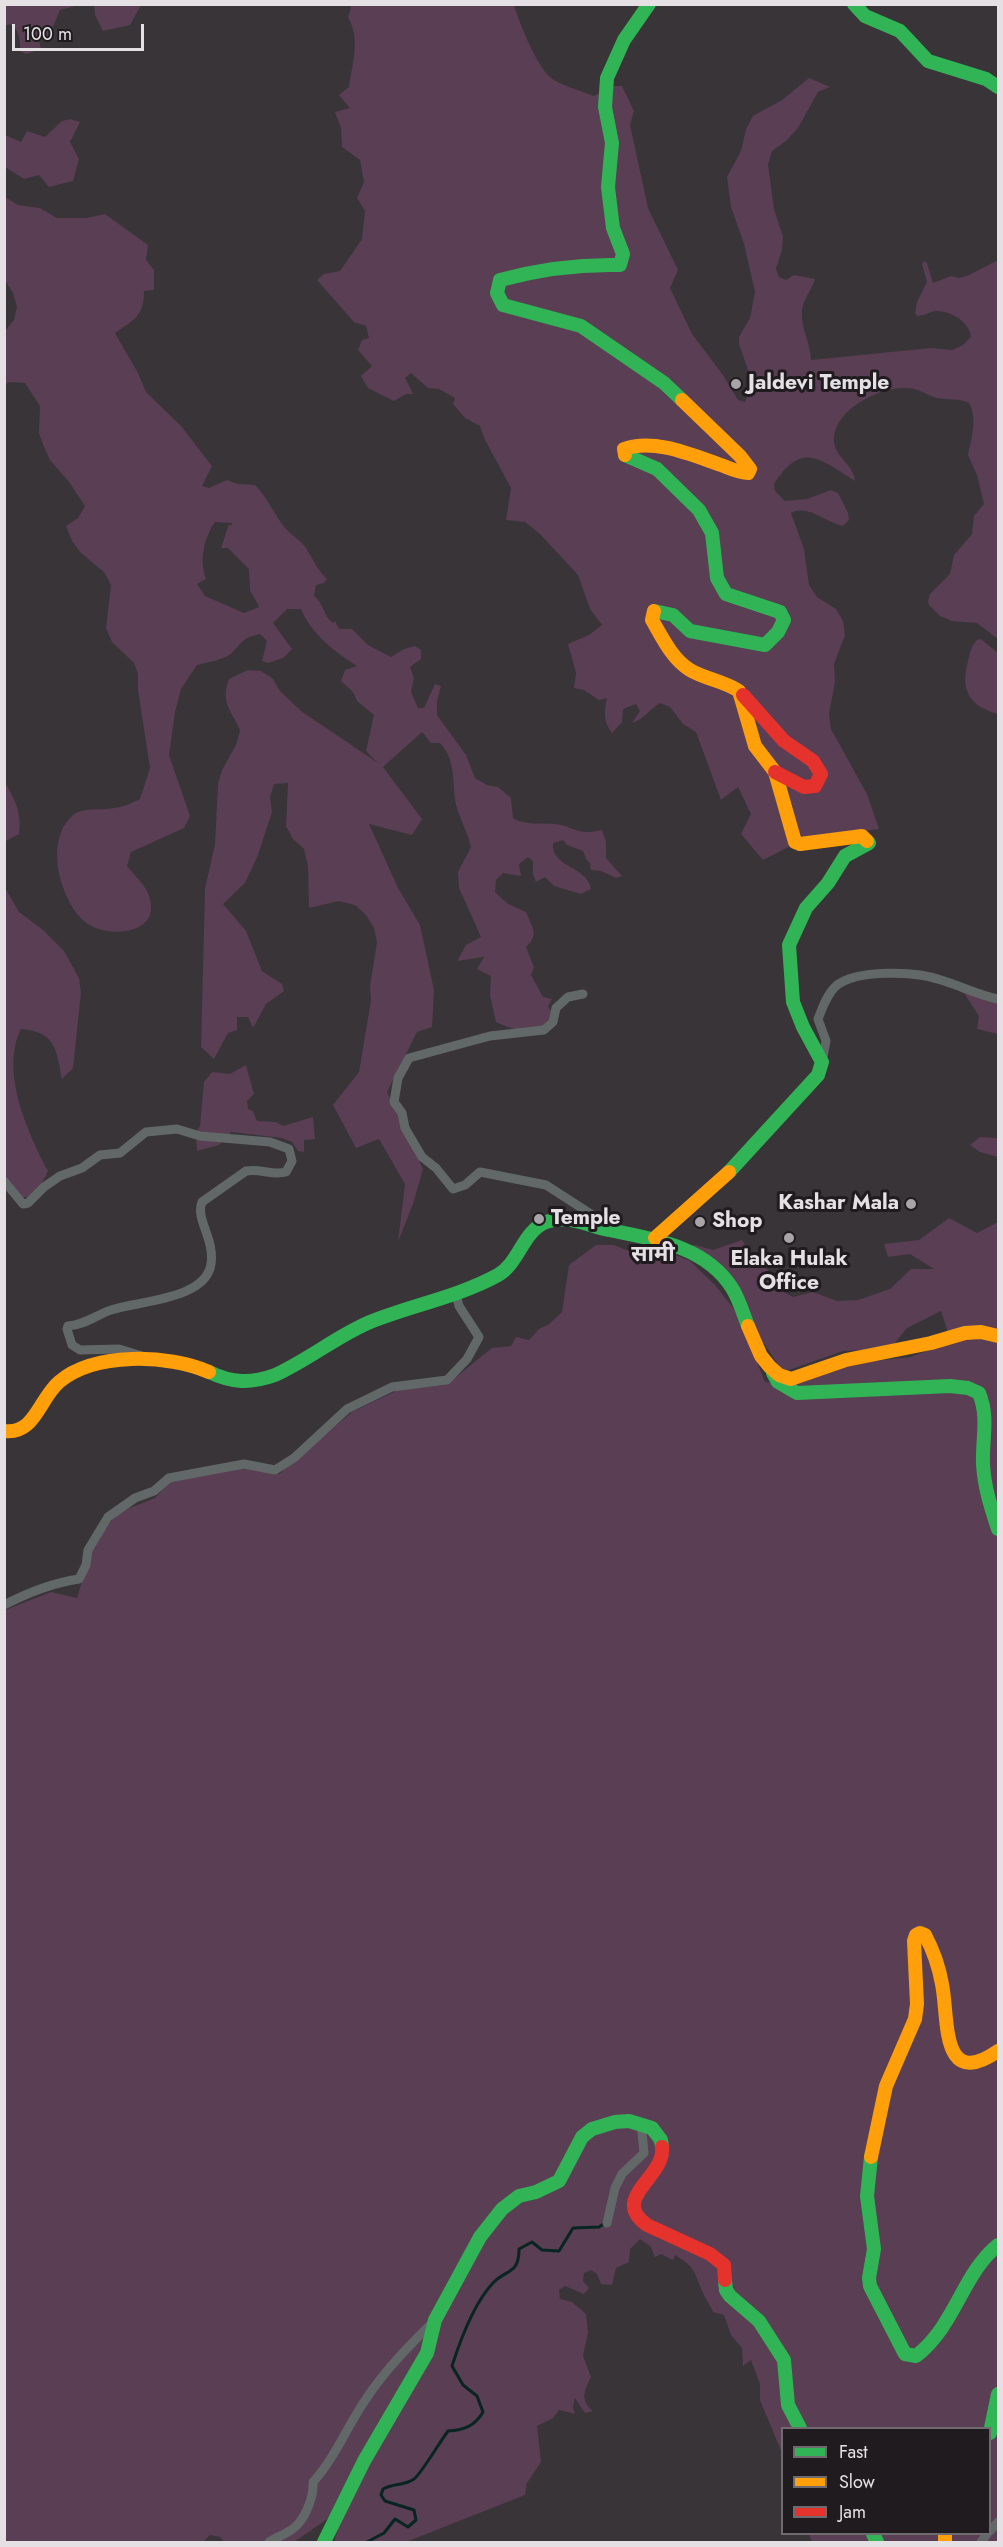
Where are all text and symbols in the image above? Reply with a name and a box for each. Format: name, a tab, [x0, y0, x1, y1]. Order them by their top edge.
scale bar	[15, 12, 147, 50]
text: 100 m	[23, 21, 72, 47]
place label: Jaldevi Temple	[748, 371, 889, 397]
marker: Jaldevi Temple	[729, 377, 743, 391]
place label: Kashar Mala	[778, 1191, 899, 1217]
marker: Kashar Mala	[904, 1197, 918, 1211]
place label: Temple	[551, 1206, 621, 1232]
place label: Shop	[712, 1209, 762, 1235]
marker: Temple	[532, 1212, 546, 1226]
marker: Shop	[693, 1215, 707, 1229]
marker: Elaka Hulak Office	[782, 1231, 796, 1245]
district label: सामी	[631, 1243, 675, 1269]
place label: Elaka Hulak Office	[730, 1247, 848, 1297]
legend	[781, 2427, 991, 2535]
text: Fast	[839, 2439, 868, 2465]
text: Slow	[839, 2469, 875, 2495]
text: Jam	[839, 2499, 866, 2525]

